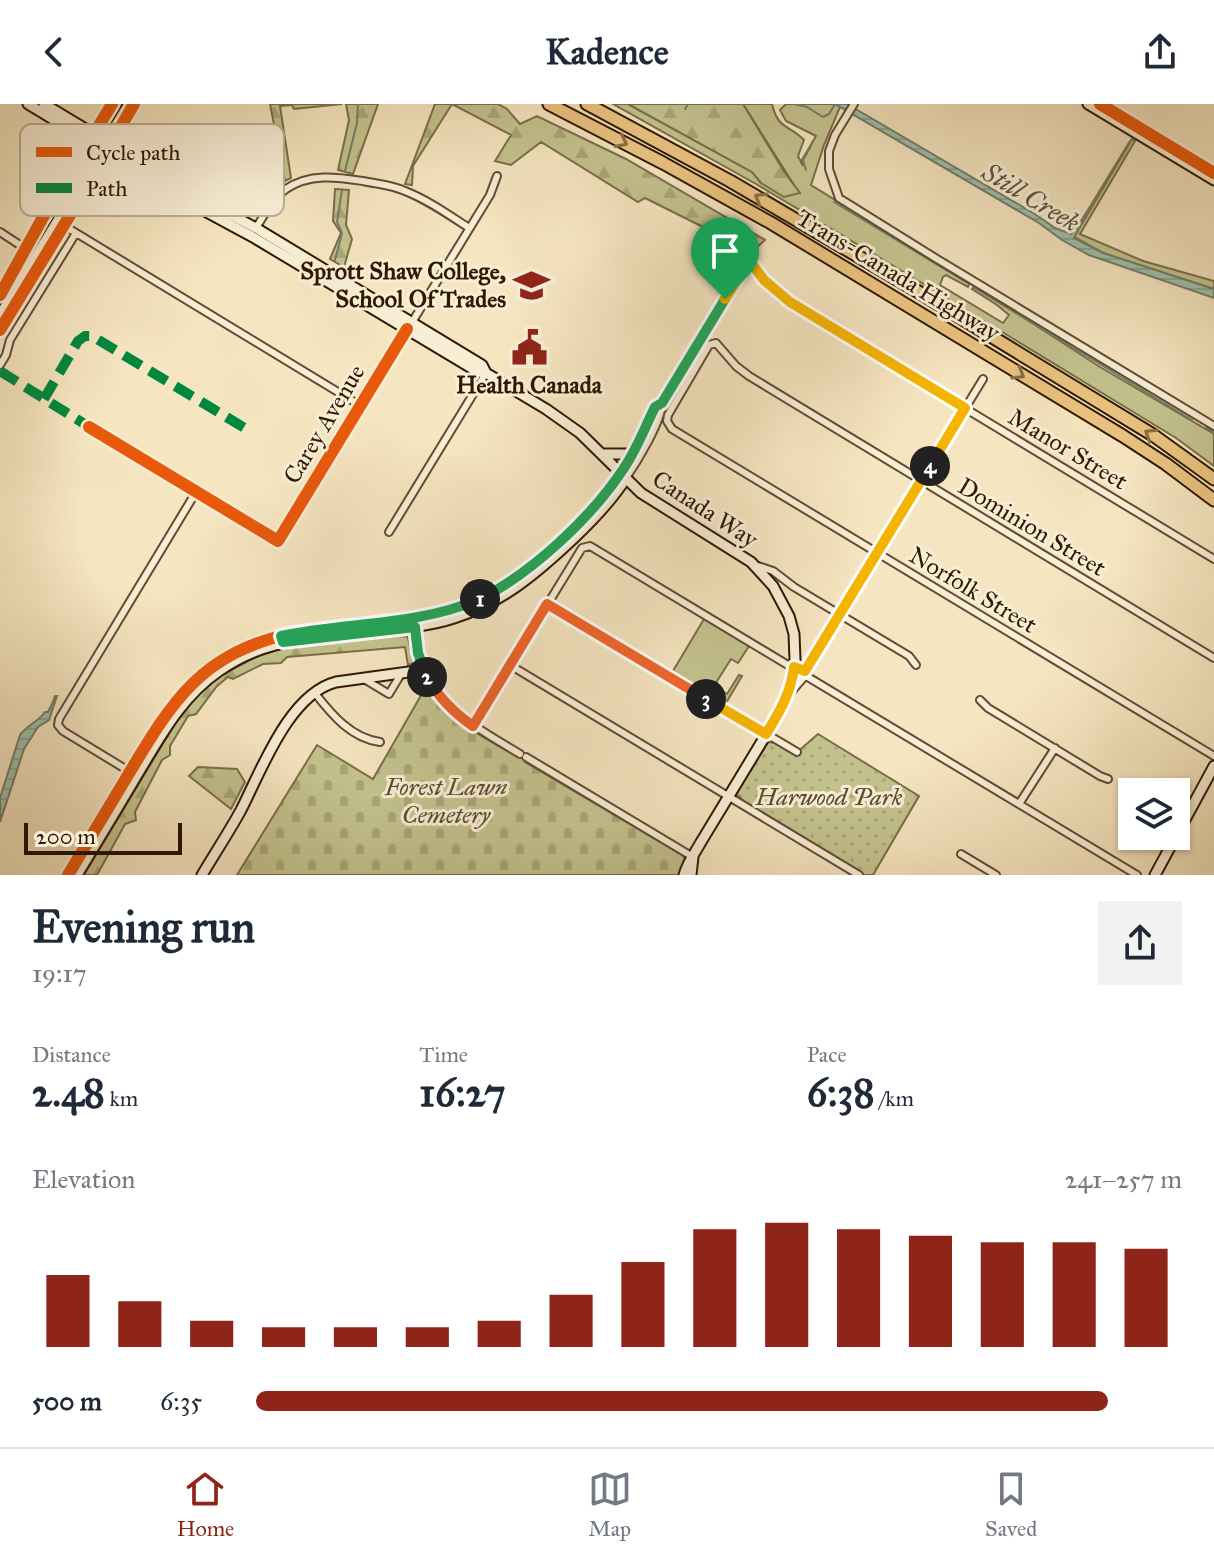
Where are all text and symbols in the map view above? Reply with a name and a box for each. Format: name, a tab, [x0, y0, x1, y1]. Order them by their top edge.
icon: back	[32, 30, 76, 74]
text: Kadence	[545, 30, 669, 74]
icon: share	[1138, 30, 1182, 74]
legend	[20, 124, 284, 216]
one-way arrow	[614, 132, 629, 147]
text: Cycle path	[86, 139, 181, 166]
water label: Still Creek	[976, 155, 1086, 239]
text: Path	[86, 175, 128, 202]
one-way arrow	[754, 192, 769, 208]
street label: Trans-Canada Highway	[791, 202, 1006, 348]
pin	[691, 217, 759, 299]
icon: arrive	[703, 229, 747, 273]
place label: Sprott Shaw College, School Of Trades	[300, 256, 506, 314]
school or university icon: Sprott Shaw College, School Of Trades	[513, 266, 551, 304]
public building icon: Health Canada	[510, 329, 548, 367]
street label: Carey Avenue	[277, 359, 371, 489]
one-way arrow	[1010, 364, 1025, 379]
place label: Health Canada	[456, 370, 603, 400]
street label: Manor Street	[1003, 402, 1134, 497]
one-way arrow	[1145, 428, 1159, 443]
pin: 4	[910, 446, 950, 486]
text: 4	[924, 452, 936, 479]
street label: Canada Way	[647, 464, 764, 555]
street label: Dominion Street	[953, 471, 1112, 583]
street label: Norfolk Street	[904, 540, 1043, 640]
pin: 1	[460, 579, 500, 619]
text: 1	[476, 585, 484, 612]
pin: 2	[407, 657, 447, 697]
text: 2	[422, 663, 432, 690]
pin: 3	[686, 679, 726, 719]
text: 3	[702, 685, 710, 712]
park label: Forest Lawn Cemetery	[384, 772, 508, 830]
map controls	[1118, 778, 1190, 850]
button: layers	[1118, 778, 1190, 850]
park label: Harwood Park	[755, 782, 903, 812]
scale bar	[24, 819, 182, 855]
text: 200 m	[36, 823, 96, 850]
text: Evening run	[32, 900, 255, 954]
button: share	[1098, 901, 1182, 985]
text: 19:17	[32, 957, 87, 989]
text: Distance	[32, 1041, 111, 1068]
text: Time	[419, 1041, 468, 1068]
text: Pace	[807, 1041, 847, 1068]
text: 2.48	[32, 1068, 105, 1117]
text: 16:27	[419, 1068, 506, 1117]
text: 6:38	[807, 1068, 875, 1117]
text: km	[105, 1085, 138, 1112]
text: /km	[875, 1085, 914, 1112]
text: Elevation	[32, 1163, 135, 1195]
text: 241–257 m	[1065, 1163, 1182, 1195]
text: 500 m	[32, 1385, 102, 1417]
text: 6:35	[160, 1385, 202, 1417]
tab: Home	[177, 1467, 234, 1542]
tab: Map	[588, 1467, 632, 1542]
tab: Saved	[985, 1467, 1037, 1542]

